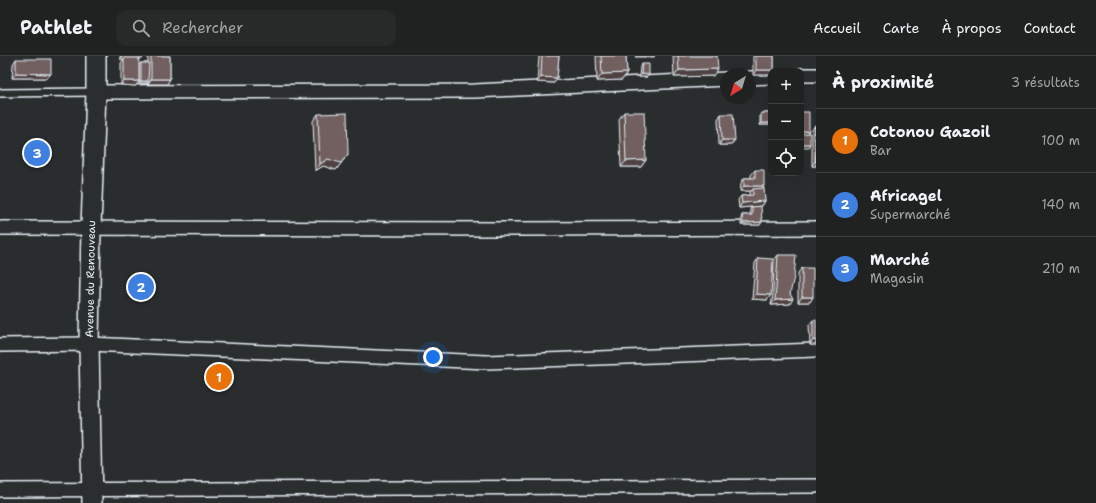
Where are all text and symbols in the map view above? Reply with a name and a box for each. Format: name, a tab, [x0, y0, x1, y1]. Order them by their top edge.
search box	[116, 10, 396, 46]
text: Pathlet	[20, 15, 92, 40]
icon: search	[130, 17, 152, 39]
text: Rechercher	[162, 18, 243, 38]
text: Accueil	[813, 19, 861, 37]
text: Carte	[883, 19, 919, 37]
text: À propos	[941, 19, 1002, 37]
text: Contact	[1024, 19, 1076, 37]
north arrow	[720, 68, 756, 104]
map controls	[768, 68, 804, 176]
button: +	[768, 68, 804, 104]
text: À proximité	[832, 71, 934, 93]
text: 3 résultats	[1011, 74, 1080, 91]
button: −	[768, 104, 804, 140]
text: Cotonou Gazoil	[870, 122, 990, 142]
text: 1	[842, 132, 848, 149]
text: 100 m	[1041, 132, 1080, 149]
pin: 3	[24, 138, 50, 168]
button: locate	[768, 140, 804, 176]
text: Bar	[870, 142, 892, 159]
text: Africagel	[870, 186, 942, 206]
text: 2	[840, 196, 850, 213]
text: 140 m	[1041, 196, 1080, 213]
text: Supermarché	[870, 206, 951, 223]
street label: Avenue du Renouveau	[82, 220, 99, 338]
text: Marché	[870, 250, 930, 270]
text: 3	[840, 260, 850, 277]
text: 210 m	[1042, 260, 1080, 277]
text: Magasin	[870, 270, 924, 287]
pin: 2	[128, 272, 154, 302]
your location	[423, 347, 443, 367]
pin: 1	[206, 362, 232, 392]

